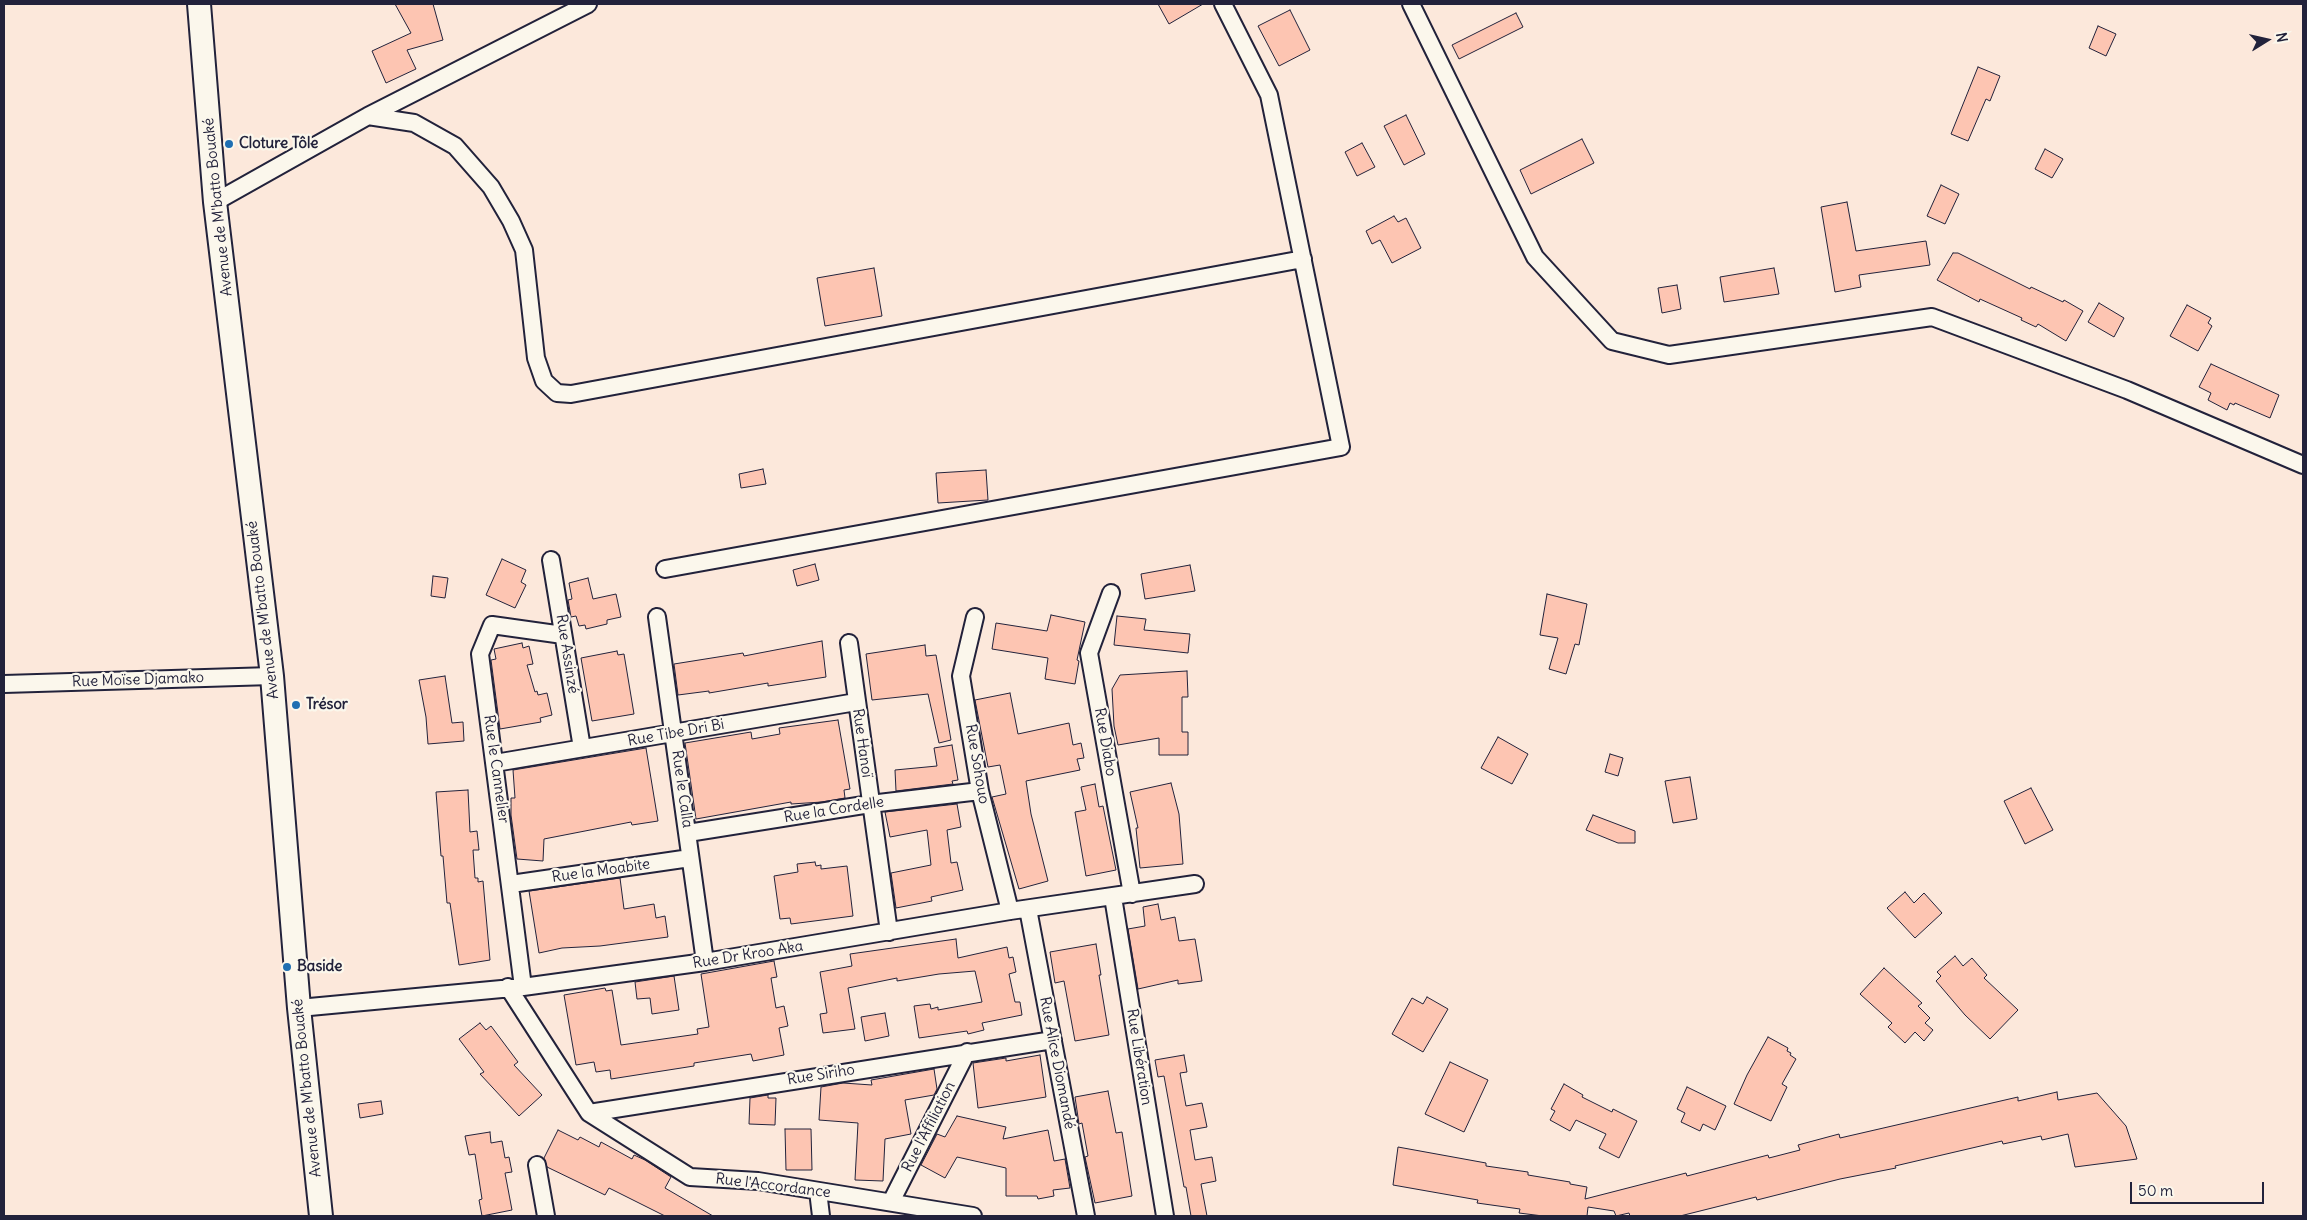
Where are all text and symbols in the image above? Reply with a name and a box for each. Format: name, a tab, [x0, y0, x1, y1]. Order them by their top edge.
north arrow	[2242, 15, 2292, 65]
text: N	[2272, 31, 2291, 44]
street label: Avenue de M'batto Bouaké	[200, 117, 236, 297]
place label: Cloture Tôle	[239, 135, 318, 153]
marker: Cloture Tôle	[223, 138, 235, 150]
street label: Avenue de M'batto Bouaké	[243, 520, 283, 700]
street label: Rue Assinzé	[552, 613, 582, 695]
street label: Rue Moïse Djamako	[72, 669, 204, 691]
place label: Trésor	[306, 696, 348, 714]
marker: Trésor	[290, 699, 302, 711]
street label: Rue Diabo	[1090, 706, 1120, 778]
street label: Rue Hanoï	[848, 707, 876, 779]
street label: Rue le Cannelier	[479, 714, 513, 824]
street label: Rue Tibe Dri Bi	[626, 716, 726, 750]
street label: Rue Sohouo	[961, 723, 993, 805]
street label: Rue le Calla	[668, 749, 696, 829]
street label: Rue la Cordelle	[783, 793, 885, 827]
street label: Rue la Moabite	[551, 855, 651, 887]
street label: Rue Dr Kroo Aka	[692, 937, 804, 973]
place label: Baside	[297, 958, 342, 976]
marker: Baside	[281, 961, 293, 973]
street label: Rue Alice Diomandé	[1035, 995, 1079, 1131]
street label: Avenue de M'batto Bouaké	[289, 998, 325, 1178]
street label: Rue Libération	[1122, 1007, 1156, 1107]
street label: Rue Siriho	[786, 1061, 856, 1089]
street label: Rue l'Affiliation	[899, 1079, 959, 1175]
street label: Rue l'Accordance	[714, 1170, 832, 1202]
scale bar	[2132, 1172, 2266, 1204]
text: 50 m	[2138, 1181, 2173, 1200]

